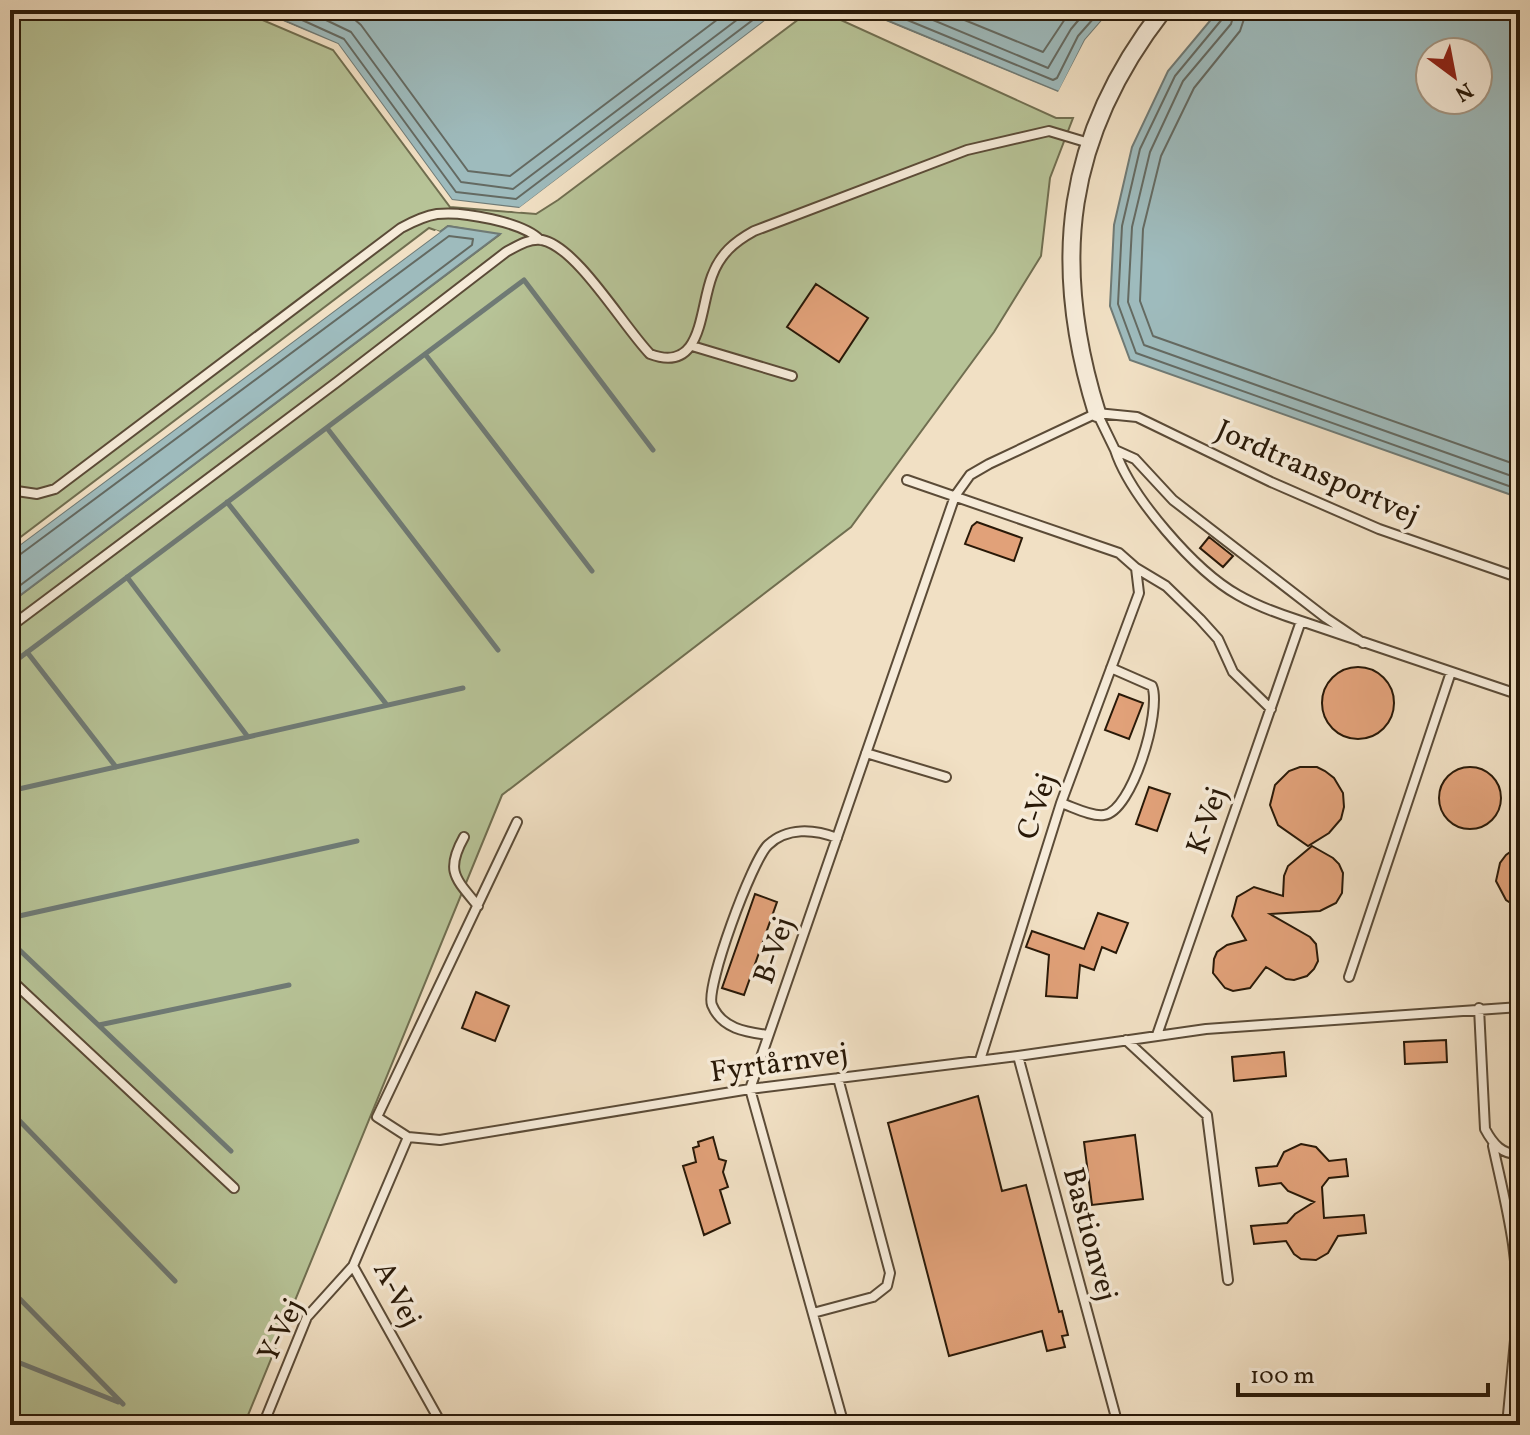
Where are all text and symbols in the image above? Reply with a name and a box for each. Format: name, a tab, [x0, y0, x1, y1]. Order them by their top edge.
north arrow	[1414, 36, 1494, 116]
text: N	[1448, 73, 1478, 108]
street label: Jordtransportvej	[1209, 410, 1426, 537]
street label: C-Vej	[1007, 768, 1069, 845]
street label: K-Vej	[1177, 781, 1239, 860]
street label: B-Vej	[744, 911, 806, 990]
street label: Fyrtårnvej	[708, 1034, 851, 1094]
street label: Bastionvej	[1051, 1163, 1127, 1306]
street label: A-Vej	[362, 1254, 431, 1335]
street label: Y-Vej	[248, 1292, 316, 1370]
scale bar	[1238, 1347, 1488, 1397]
text: 100 m	[1250, 1360, 1315, 1394]

